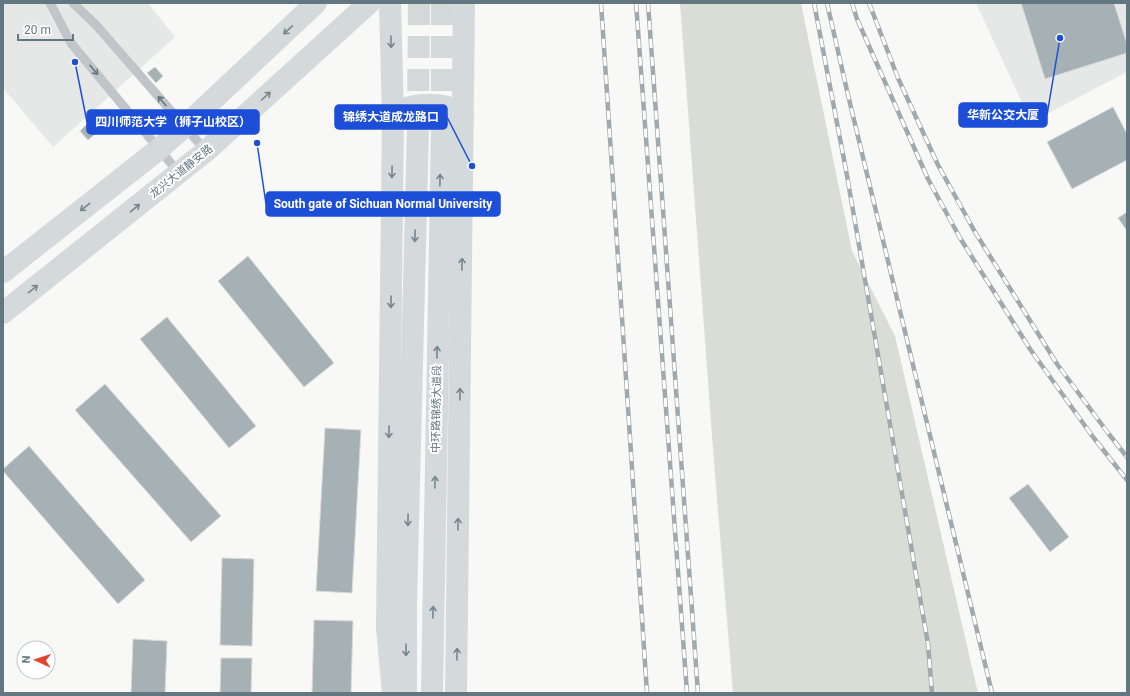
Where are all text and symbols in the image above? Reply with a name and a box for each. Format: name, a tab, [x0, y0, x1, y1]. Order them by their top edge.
scale bar	[18, 16, 73, 42]
text: 20 m	[24, 23, 51, 37]
one-way arrow	[283, 25, 293, 35]
one-way arrow	[388, 35, 395, 48]
one-way arrow	[90, 65, 98, 76]
one-way arrow	[261, 92, 271, 101]
one-way arrow	[157, 95, 166, 106]
callout: 华新公交大厦	[959, 103, 1047, 127]
callout: 锦绣大道成龙路口	[335, 105, 447, 129]
text: 华新公交大厦	[967, 108, 1039, 122]
callout: 四川师范大学（狮子山校区）	[87, 110, 259, 134]
text: 锦绣大道成龙路口	[343, 110, 439, 124]
text: 四川师范大学（狮子山校区）	[95, 115, 251, 129]
street label: 龙兴大道静安路	[147, 142, 215, 201]
one-way arrow	[389, 165, 396, 178]
one-way arrow	[437, 174, 444, 187]
callout: South gate of Sichuan Normal University	[266, 192, 500, 216]
text: South gate of Sichuan Normal University	[274, 197, 493, 211]
one-way arrow	[79, 203, 90, 212]
one-way arrow	[130, 204, 141, 212]
one-way arrow	[412, 229, 419, 242]
one-way arrow	[458, 258, 465, 271]
one-way arrow	[28, 285, 39, 293]
one-way arrow	[387, 295, 395, 308]
one-way arrow	[433, 346, 441, 359]
street label: 中环路锦绣大道段	[429, 365, 444, 453]
one-way arrow	[456, 388, 464, 401]
one-way arrow	[385, 425, 393, 438]
one-way arrow	[431, 476, 439, 489]
one-way arrow	[405, 513, 412, 526]
one-way arrow	[454, 518, 462, 531]
one-way arrow	[429, 606, 437, 619]
north arrow	[16, 640, 56, 680]
one-way arrow	[402, 643, 410, 656]
one-way arrow	[453, 648, 461, 661]
text: N	[20, 655, 33, 664]

